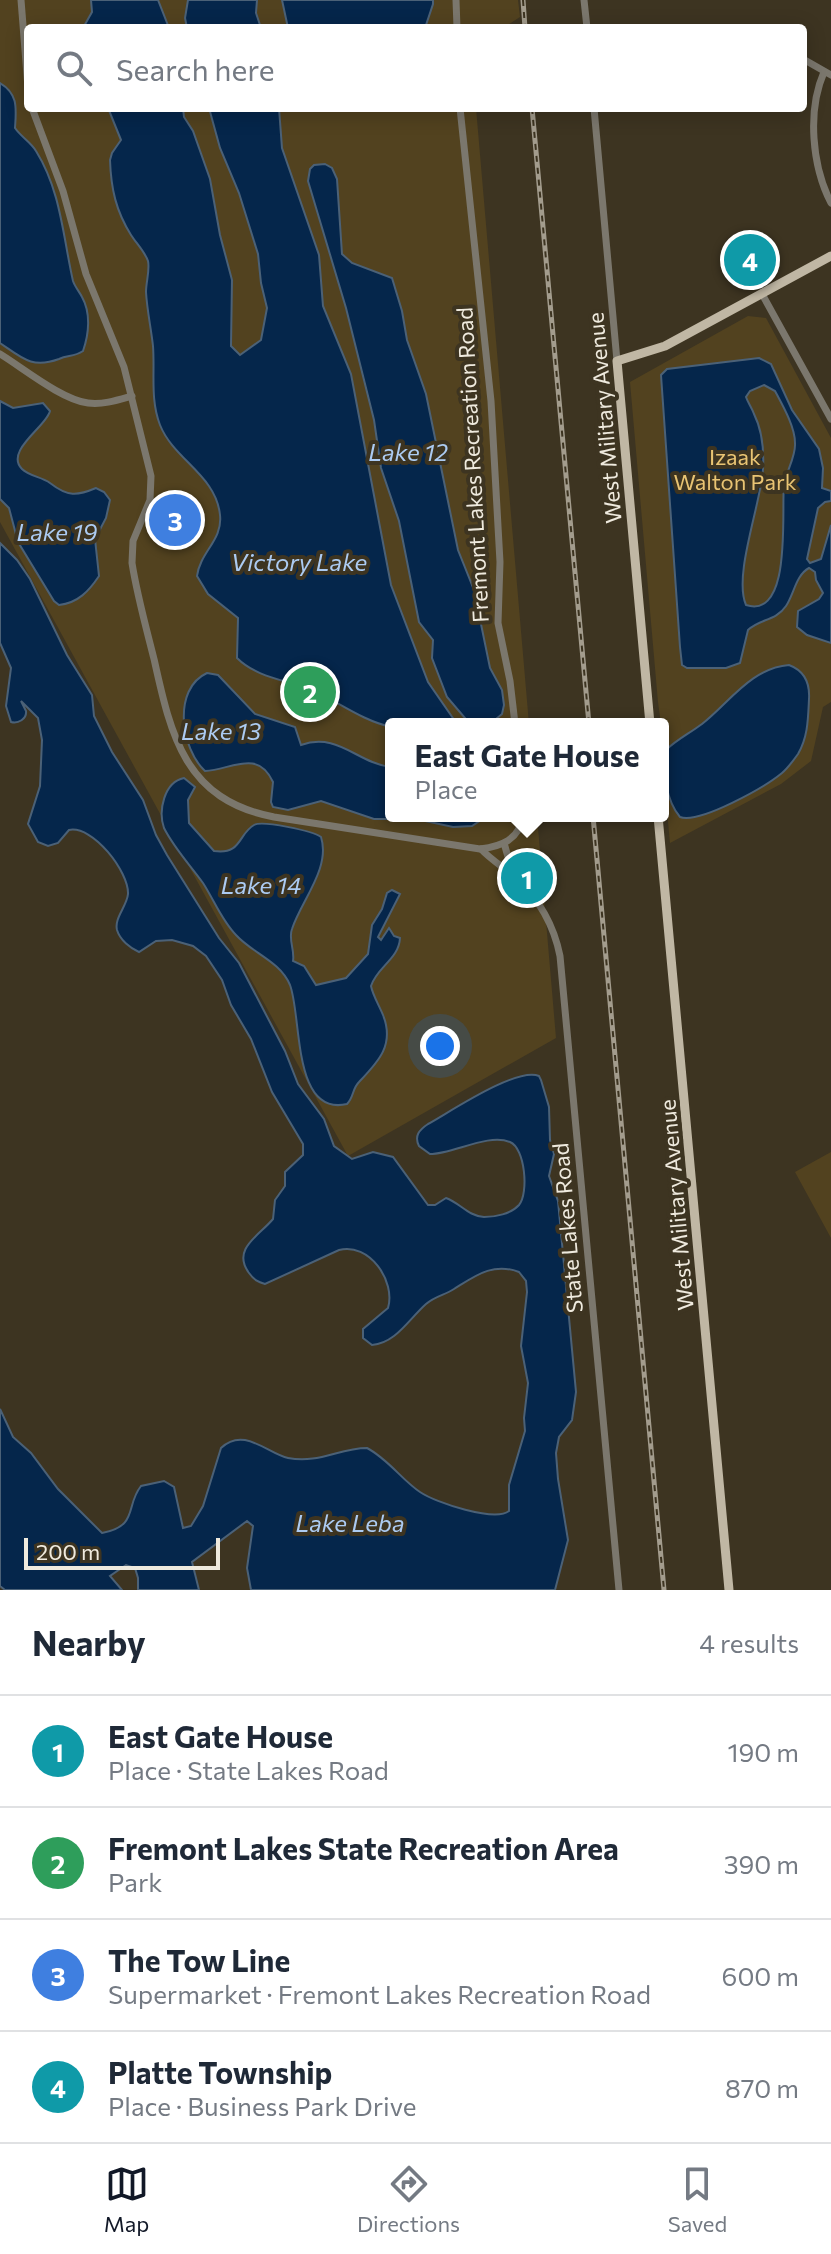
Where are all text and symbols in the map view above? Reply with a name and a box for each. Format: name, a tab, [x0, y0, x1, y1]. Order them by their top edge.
search box	[24, 24, 807, 112]
icon: search	[52, 46, 96, 90]
text: Search here	[116, 50, 275, 87]
pin: 4	[724, 230, 776, 290]
street label: Fremont Lakes Recreation Road	[450, 307, 494, 623]
street label: West Military Avenue	[581, 311, 627, 525]
water label: Lake 12	[368, 437, 448, 466]
park label: Izaak Walton Park	[673, 443, 797, 495]
pin: 3	[149, 490, 201, 550]
water label: Lake 19	[17, 517, 98, 546]
water label: Victory Lake	[231, 547, 368, 576]
pin: 2	[284, 662, 336, 722]
water label: Lake 13	[181, 716, 261, 745]
popup	[385, 718, 669, 822]
text: East Gate House	[415, 736, 640, 773]
text: Place	[415, 773, 478, 804]
pin: 1	[501, 848, 553, 908]
water label: Lake 14	[221, 870, 301, 899]
your location	[420, 1026, 460, 1066]
street label: West Military Avenue	[653, 1098, 699, 1312]
street label: State Lakes Road	[546, 1142, 588, 1314]
water label: Lake Leba	[295, 1508, 405, 1537]
scale bar	[24, 1534, 220, 1570]
text: 200 m	[36, 1538, 100, 1565]
text: Nearby	[32, 1621, 146, 1663]
text: 4 results	[699, 1627, 799, 1658]
text: East Gate House	[108, 1717, 333, 1754]
text: 1	[52, 1736, 64, 1767]
text: 190 m	[727, 1736, 799, 1767]
text: Place · State Lakes Road	[108, 1754, 389, 1785]
text: Fremont Lakes State Recreation Area	[108, 1829, 619, 1866]
text: 2	[51, 1848, 65, 1879]
text: 390 m	[724, 1848, 799, 1879]
text: Park	[108, 1866, 162, 1897]
text: The Tow Line	[108, 1941, 290, 1978]
text: 3	[50, 1960, 66, 1991]
text: 600 m	[722, 1960, 799, 1991]
text: Supermarket · Fremont Lakes Recreation Road	[108, 1978, 651, 2009]
text: Platte Township	[108, 2053, 332, 2090]
text: 4	[50, 2072, 66, 2103]
text: 870 m	[725, 2072, 799, 2103]
text: Place · Business Park Drive	[108, 2090, 416, 2121]
tab: Map	[104, 2162, 149, 2237]
tab: Directions	[357, 2162, 460, 2237]
tab: Saved	[668, 2162, 727, 2237]

